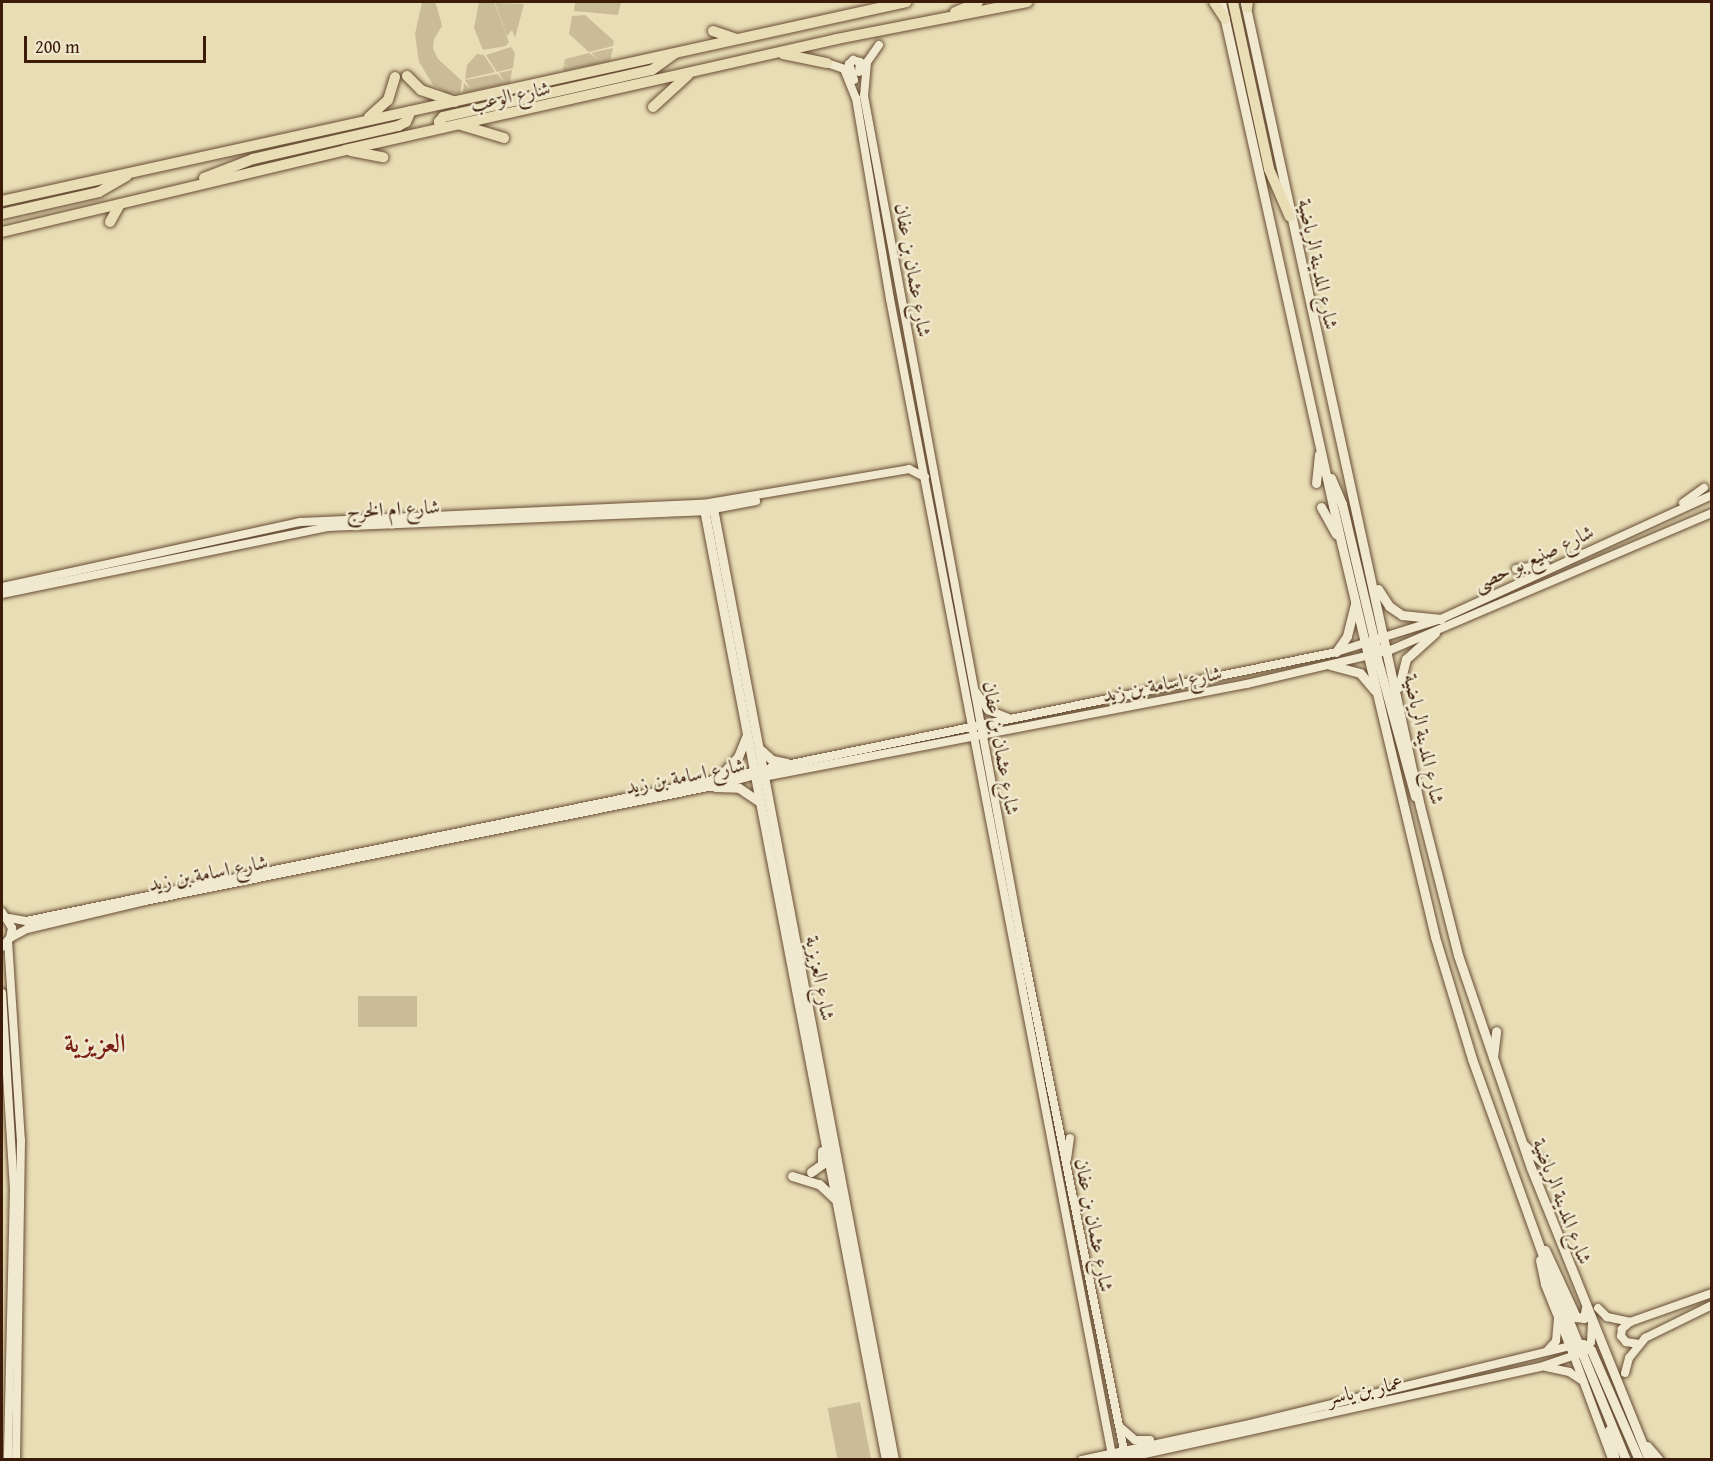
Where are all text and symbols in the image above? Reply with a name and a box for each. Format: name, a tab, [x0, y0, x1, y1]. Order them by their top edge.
scale bar	[27, 24, 208, 62]
text: 200 m	[35, 33, 80, 60]
street label: شارع الوعب	[468, 75, 552, 115]
street label: شارع المدينة الرياضية	[1293, 196, 1345, 332]
street label: شارع عثمان بن عفان	[890, 201, 938, 339]
street label: شارع ام الخرج	[345, 494, 441, 522]
street label: شارع صنيع بو حصى	[1469, 519, 1597, 595]
street label: شارع اسامة بن زيد	[1100, 660, 1224, 706]
street label: شارع المدينة الرياضية	[1399, 671, 1451, 807]
street label: شارع عثمان بن عفان	[978, 679, 1026, 817]
street label: شارع اسامة بن زيد	[623, 752, 747, 798]
street label: شارع اسامة بن زيد	[146, 849, 270, 895]
street label: شارع العزيزية	[801, 933, 841, 1023]
district label: العزيزية	[64, 1027, 126, 1059]
street label: شارع المدينة الرياضية	[1528, 1135, 1598, 1267]
street label: شارع عثمان بن عفان	[1070, 1156, 1120, 1294]
street label: عمار بن ياسر	[1325, 1369, 1405, 1409]

